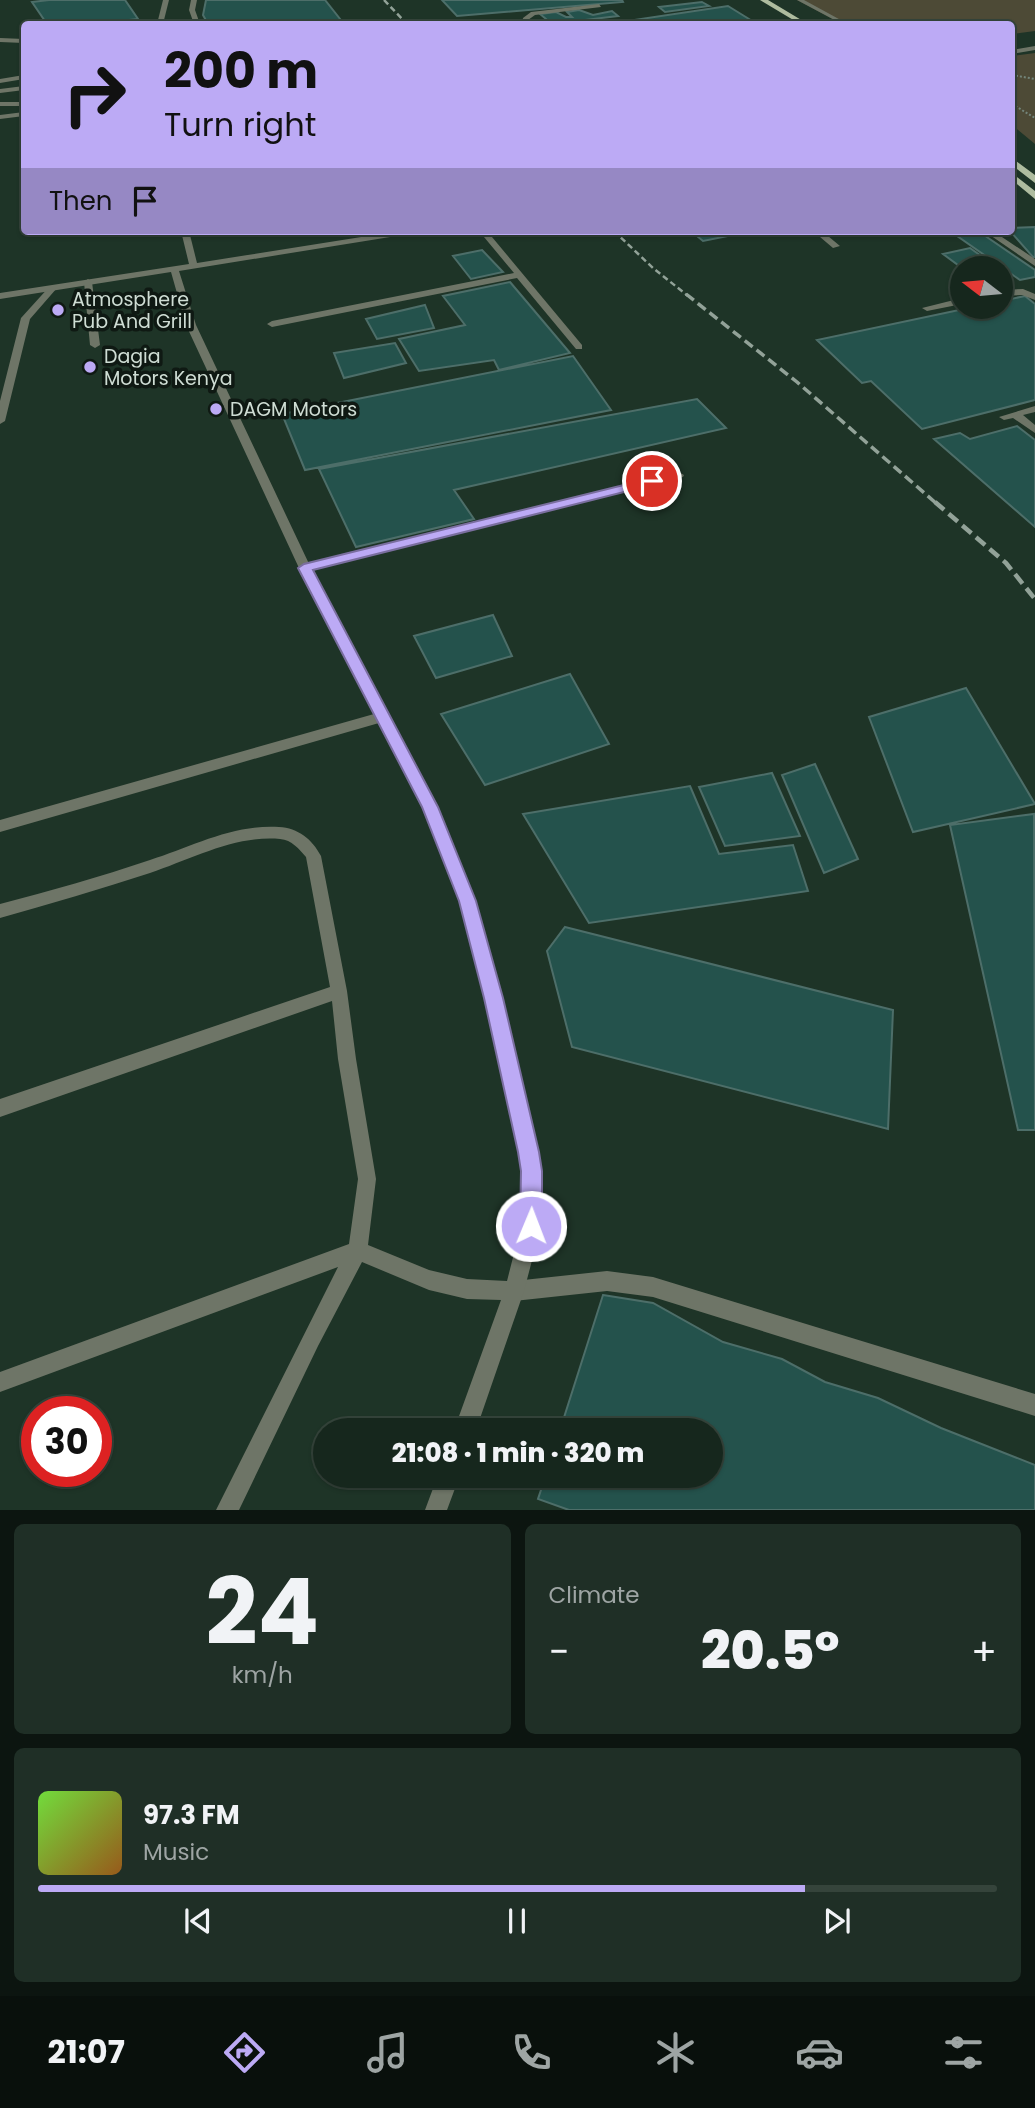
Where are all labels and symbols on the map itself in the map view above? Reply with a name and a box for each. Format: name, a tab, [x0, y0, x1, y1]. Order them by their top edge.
north arrow	[950, 256, 1013, 318]
place label: Atmosphere Pub And Grill	[72, 286, 192, 335]
marker: Atmosphere Pub And Grill	[50, 302, 66, 318]
place label: Dagia Motors Kenya	[104, 343, 233, 392]
marker: Dagia Motors Kenya	[82, 359, 98, 375]
place label: DAGM Motors	[230, 396, 357, 423]
marker: DAGM Motors	[208, 401, 224, 417]
pin	[622, 451, 682, 511]
position arrow	[494, 1189, 568, 1263]
speed limit sign: 30	[21, 1396, 112, 1487]

